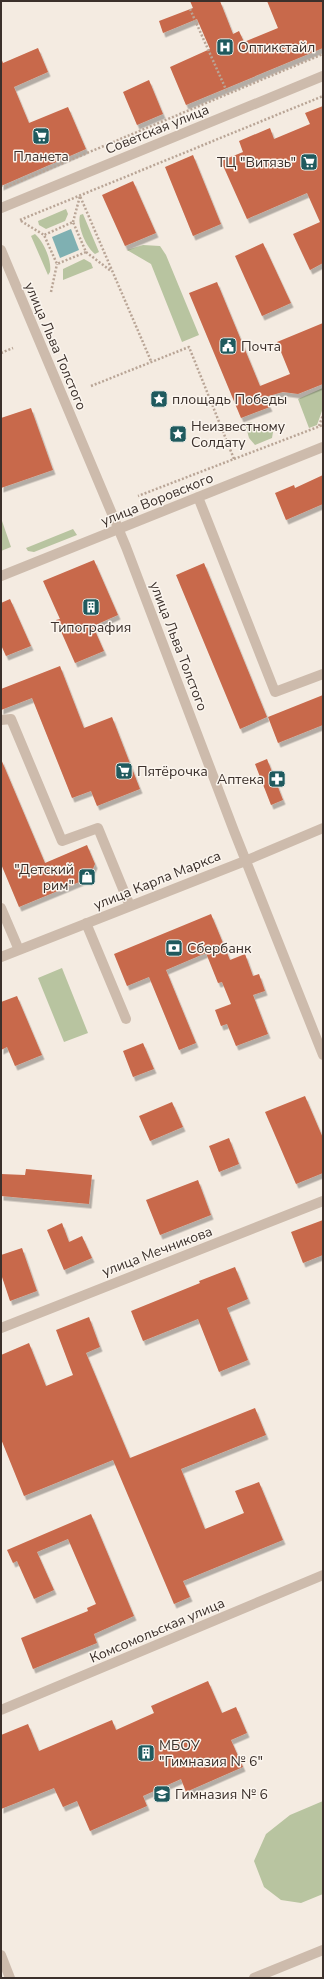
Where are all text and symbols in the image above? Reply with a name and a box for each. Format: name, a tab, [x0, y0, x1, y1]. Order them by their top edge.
hospital icon: Оптикстайл	[215, 37, 235, 57]
place label: Оптикстайл	[238, 38, 315, 57]
street label: Советская улица	[102, 100, 212, 159]
supermarket icon: Планета	[31, 126, 51, 146]
place label: Планета	[13, 147, 69, 166]
supermarket icon: ТЦ "Витязь"	[299, 152, 319, 172]
place label: ТЦ "Витязь"	[217, 153, 296, 172]
street label: улица Льва Толстого	[20, 279, 91, 413]
public building icon: Почта	[218, 336, 238, 356]
place label: Почта	[241, 337, 281, 356]
place icon: площадь Победы	[149, 389, 169, 409]
place label: площадь Победы	[172, 390, 287, 409]
place label: Неизвестному Солдату	[191, 417, 286, 452]
place icon: Неизвестному Солдату	[168, 424, 188, 444]
street label: улица Воровского	[98, 468, 216, 531]
street label: улица Льва Толстого	[145, 579, 212, 714]
building icon: Типография	[81, 597, 101, 617]
place label: Типография	[51, 618, 131, 637]
supermarket icon: Пятёрочка	[114, 761, 134, 781]
place label: Пятёрочка	[137, 762, 208, 781]
pharmacy icon: Аптека	[267, 769, 287, 789]
place label: Аптека	[217, 770, 264, 789]
street label: улица Карла Маркса	[91, 846, 224, 915]
place label: "Детский рим"	[14, 860, 74, 895]
shop icon: "Детский рим"	[77, 867, 97, 887]
bank icon: Сбербанк	[164, 938, 184, 958]
place label: Сбербанк	[187, 939, 252, 958]
street label: улица Мечникова	[99, 1222, 215, 1281]
street label: Комсомольская улица	[87, 1593, 228, 1668]
place label: МБОУ "Гимназия № 6"	[159, 1736, 263, 1771]
building icon: МБОУ "Гимназия № 6"	[136, 1743, 156, 1763]
school or university icon: Гимназия № 6	[152, 1784, 172, 1804]
place label: Гимназия № 6	[175, 1785, 268, 1804]

